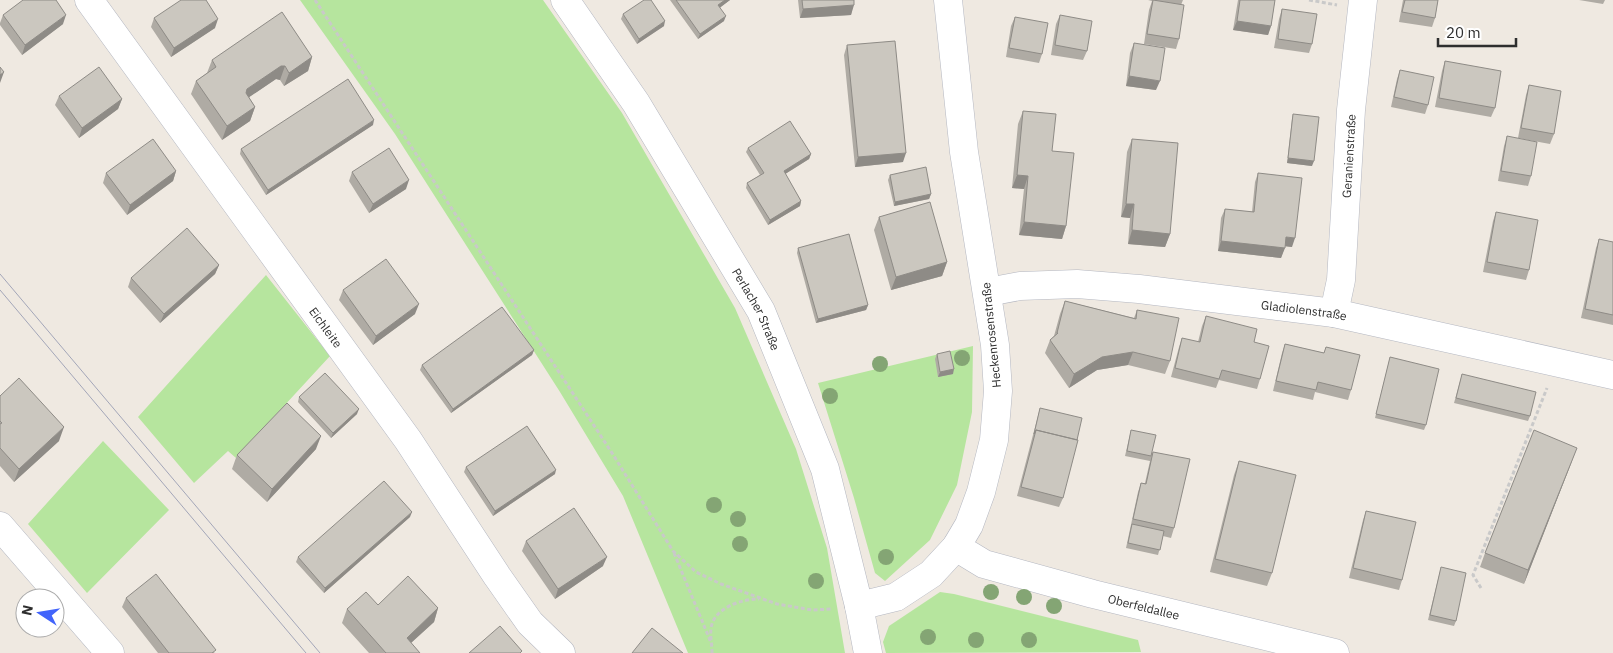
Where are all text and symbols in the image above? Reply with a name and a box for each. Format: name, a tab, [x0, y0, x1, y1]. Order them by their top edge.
scale bar	[1438, 15, 1516, 47]
text: 20 m	[1446, 23, 1481, 42]
street label: Geranienstraße	[1338, 113, 1358, 198]
street label: Perlacher Straße	[729, 265, 784, 353]
street label: Heckenrosenstraße	[978, 281, 1004, 388]
street label: Gladiolenstraße	[1260, 297, 1349, 323]
street label: Eichleite	[306, 304, 346, 351]
north arrow	[15, 588, 65, 638]
street label: Oberfeldallee	[1106, 590, 1181, 622]
text: N	[17, 603, 37, 617]

